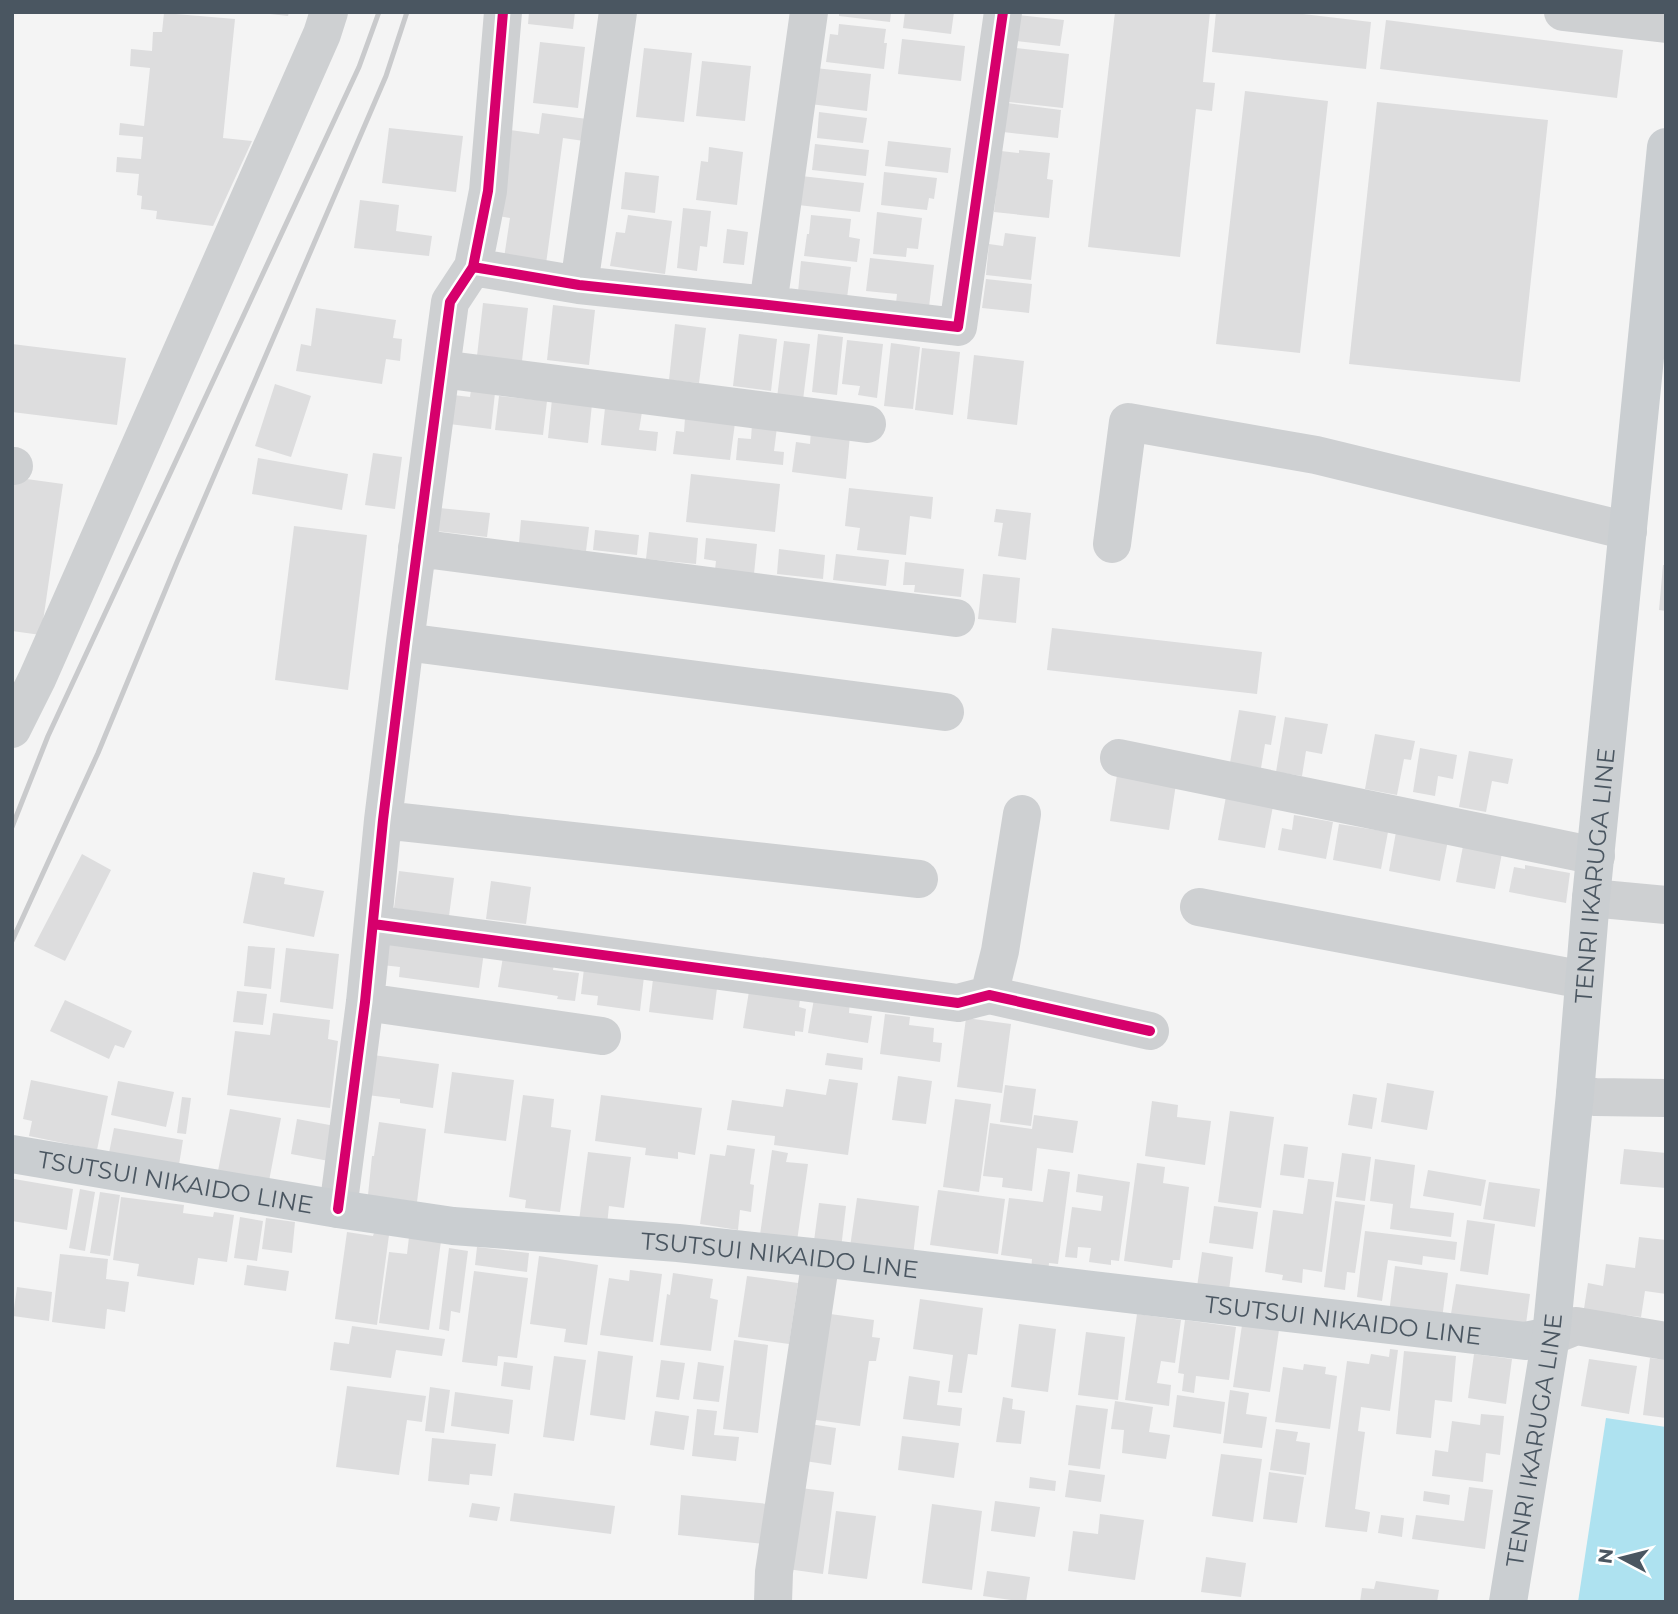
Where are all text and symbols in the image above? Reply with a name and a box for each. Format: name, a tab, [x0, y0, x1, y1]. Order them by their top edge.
street label: TENRI IKARUGA LINE	[1568, 746, 1620, 1004]
street label: TSUTSUI NIKAIDO LINE	[36, 1144, 316, 1219]
street label: TSUTSUI NIKAIDO LINE	[640, 1226, 920, 1284]
street label: TSUTSUI NIKAIDO LINE	[1203, 1289, 1483, 1350]
street label: TENRI IKARUGA LINE	[1499, 1312, 1568, 1569]
north arrow	[1587, 1523, 1657, 1593]
text: N	[1593, 1547, 1618, 1565]

